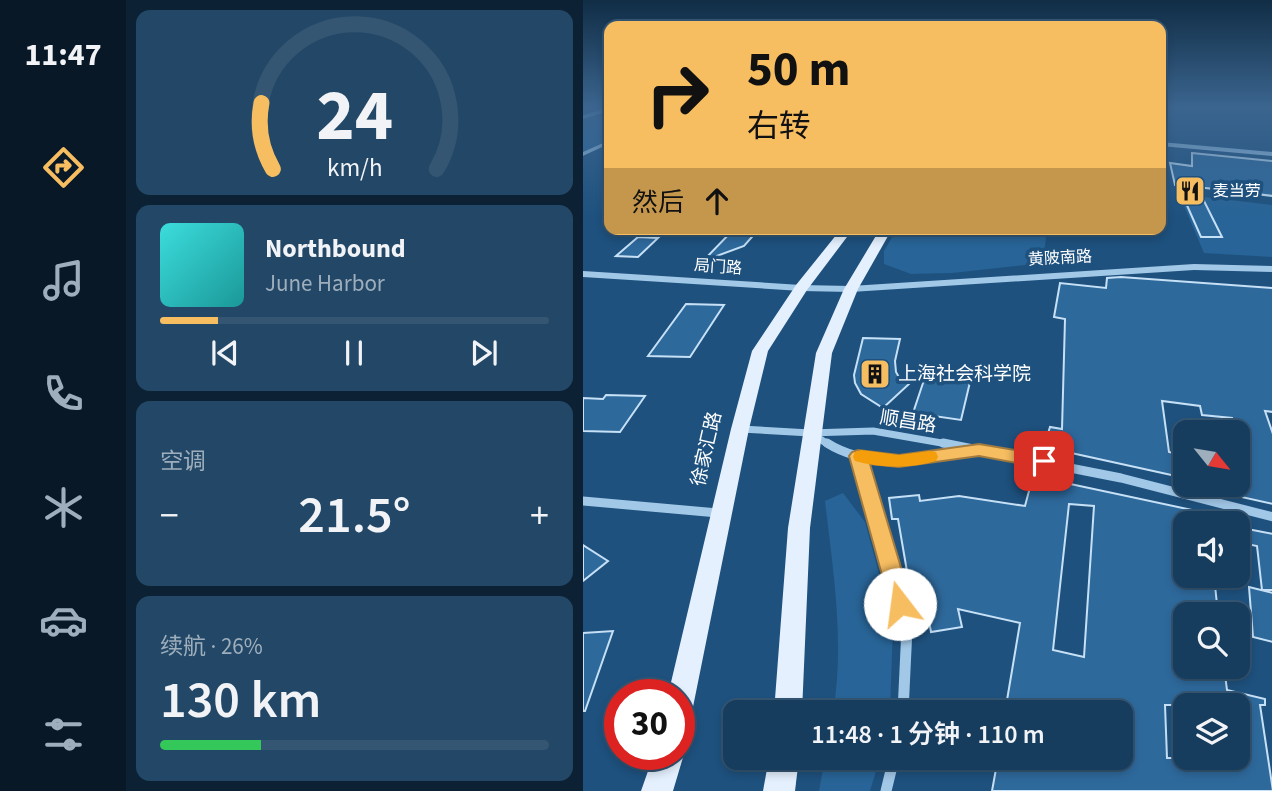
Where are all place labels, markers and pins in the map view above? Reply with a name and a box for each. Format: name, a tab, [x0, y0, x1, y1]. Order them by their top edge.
restaurant icon: 麦当劳	[1173, 174, 1207, 208]
place label: 麦当劳	[1213, 180, 1261, 202]
building icon: 上海社会科学院	[858, 357, 892, 391]
place label: 上海社会科学院	[898, 361, 1031, 388]
pin	[1014, 431, 1074, 491]

